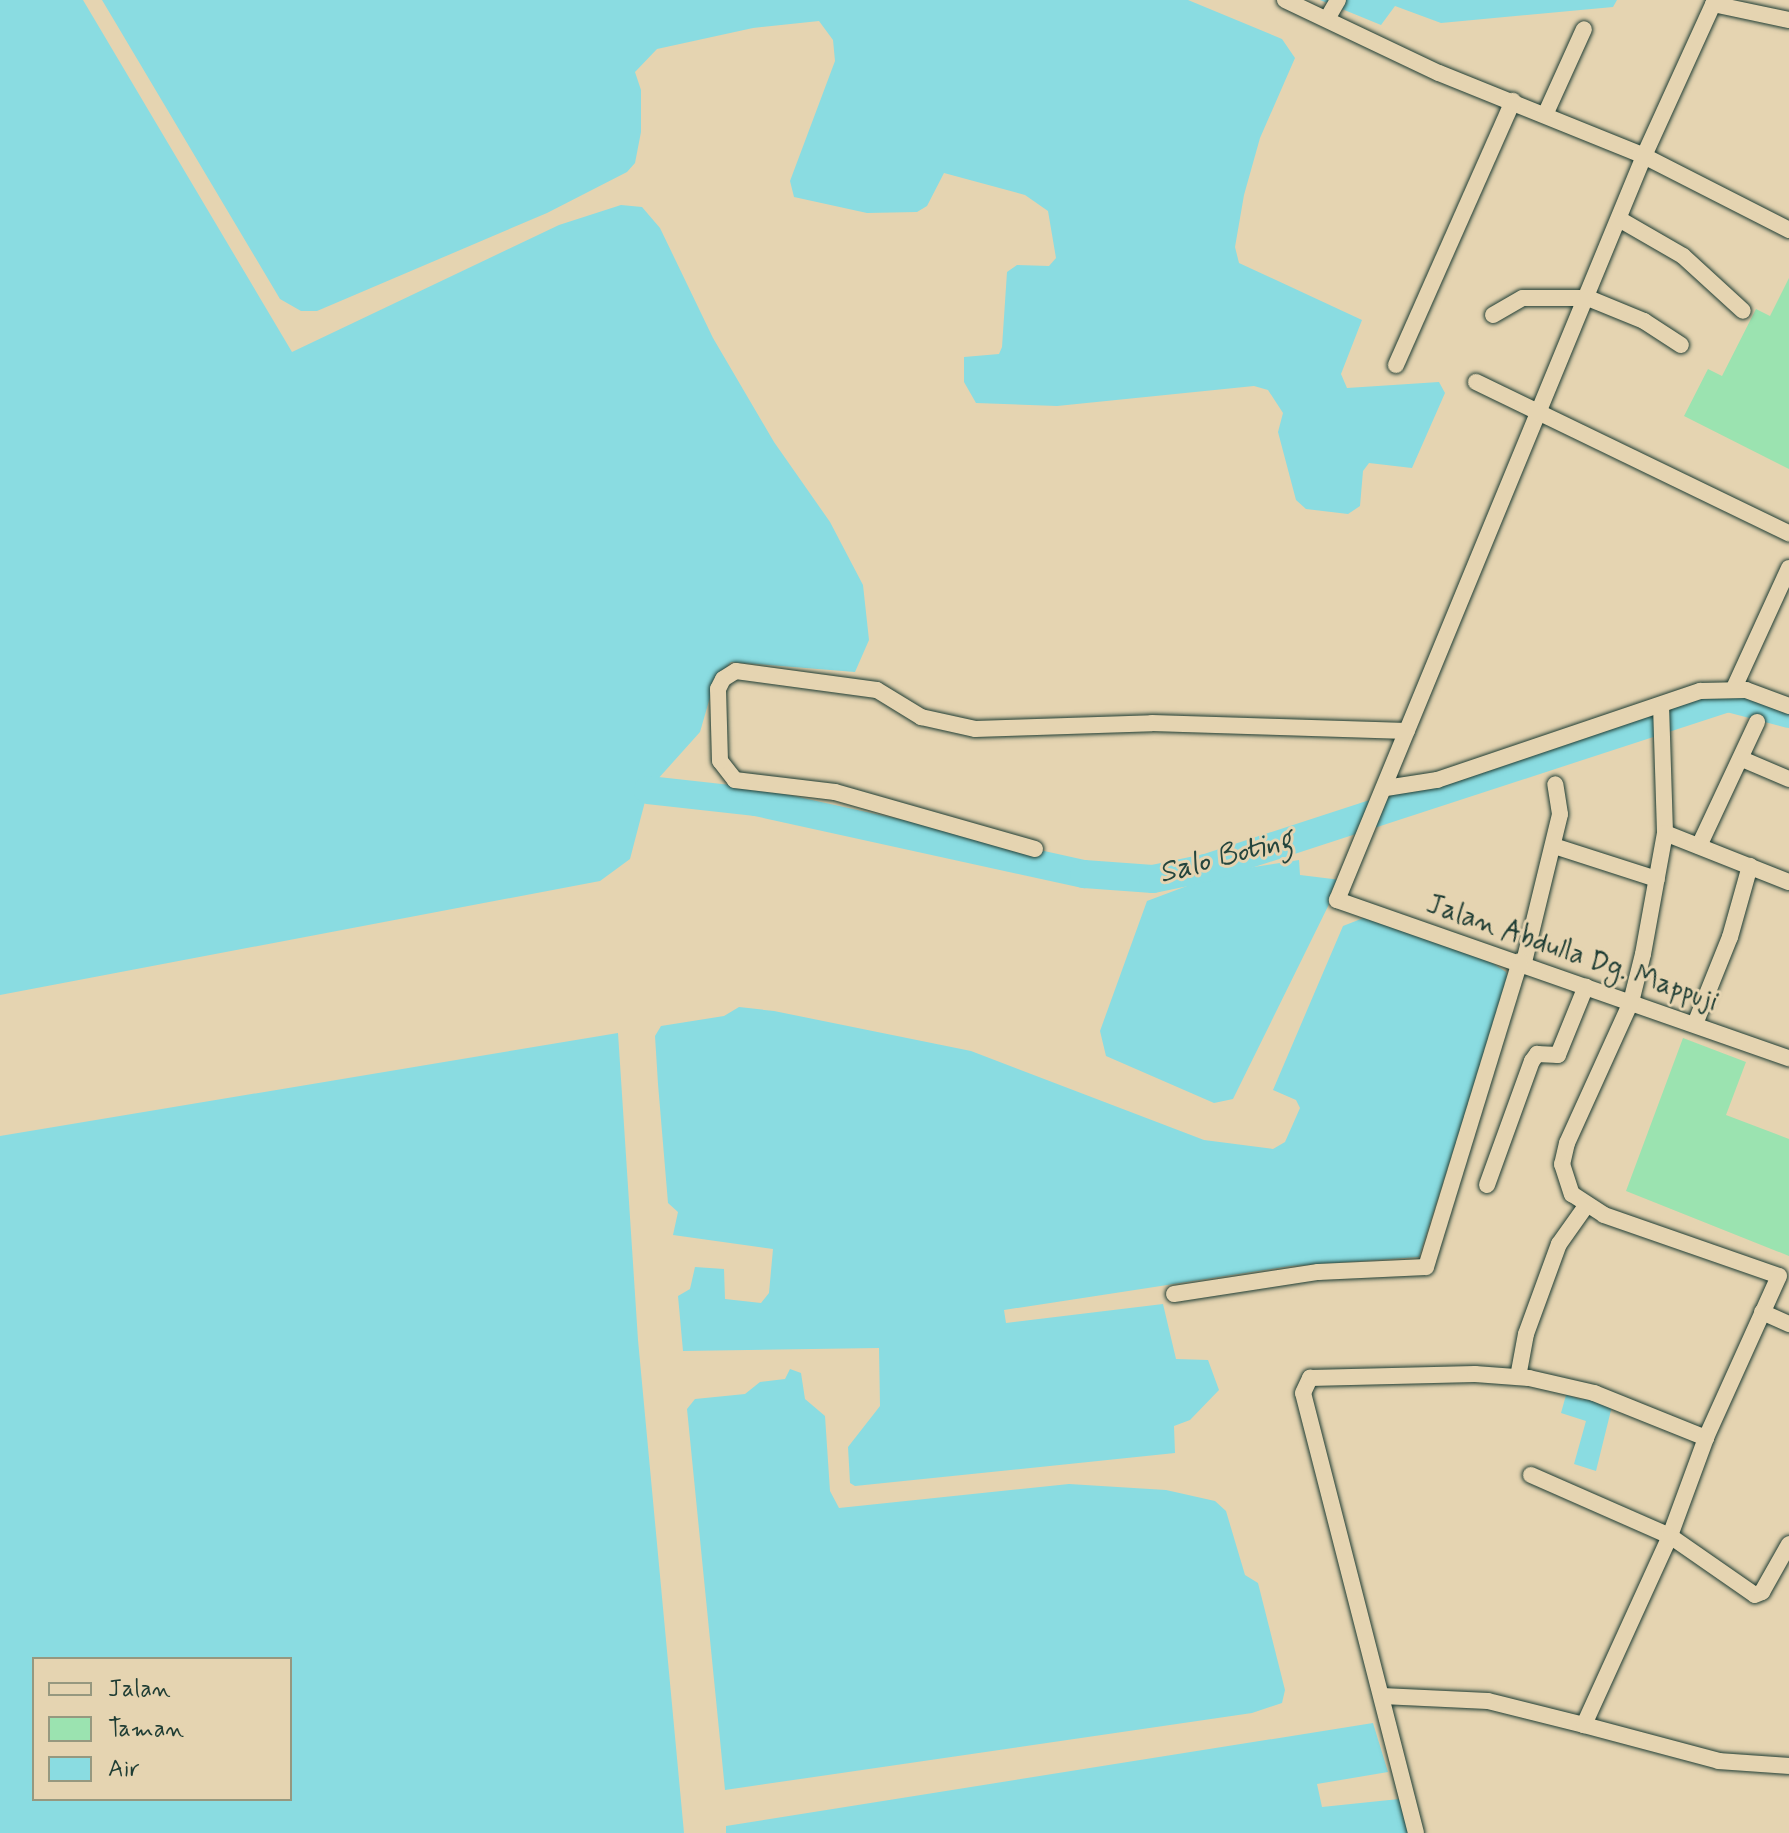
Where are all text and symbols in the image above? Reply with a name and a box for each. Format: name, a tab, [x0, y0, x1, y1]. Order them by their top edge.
water label: Salo Boting	[1155, 822, 1297, 892]
street label: Jalan Abdulla Dg. Mappuji	[1422, 888, 1722, 1020]
legend	[32, 1657, 292, 1801]
text: Jalan	[108, 1674, 171, 1705]
text: Taman	[108, 1714, 184, 1745]
text: Air	[108, 1754, 140, 1785]

